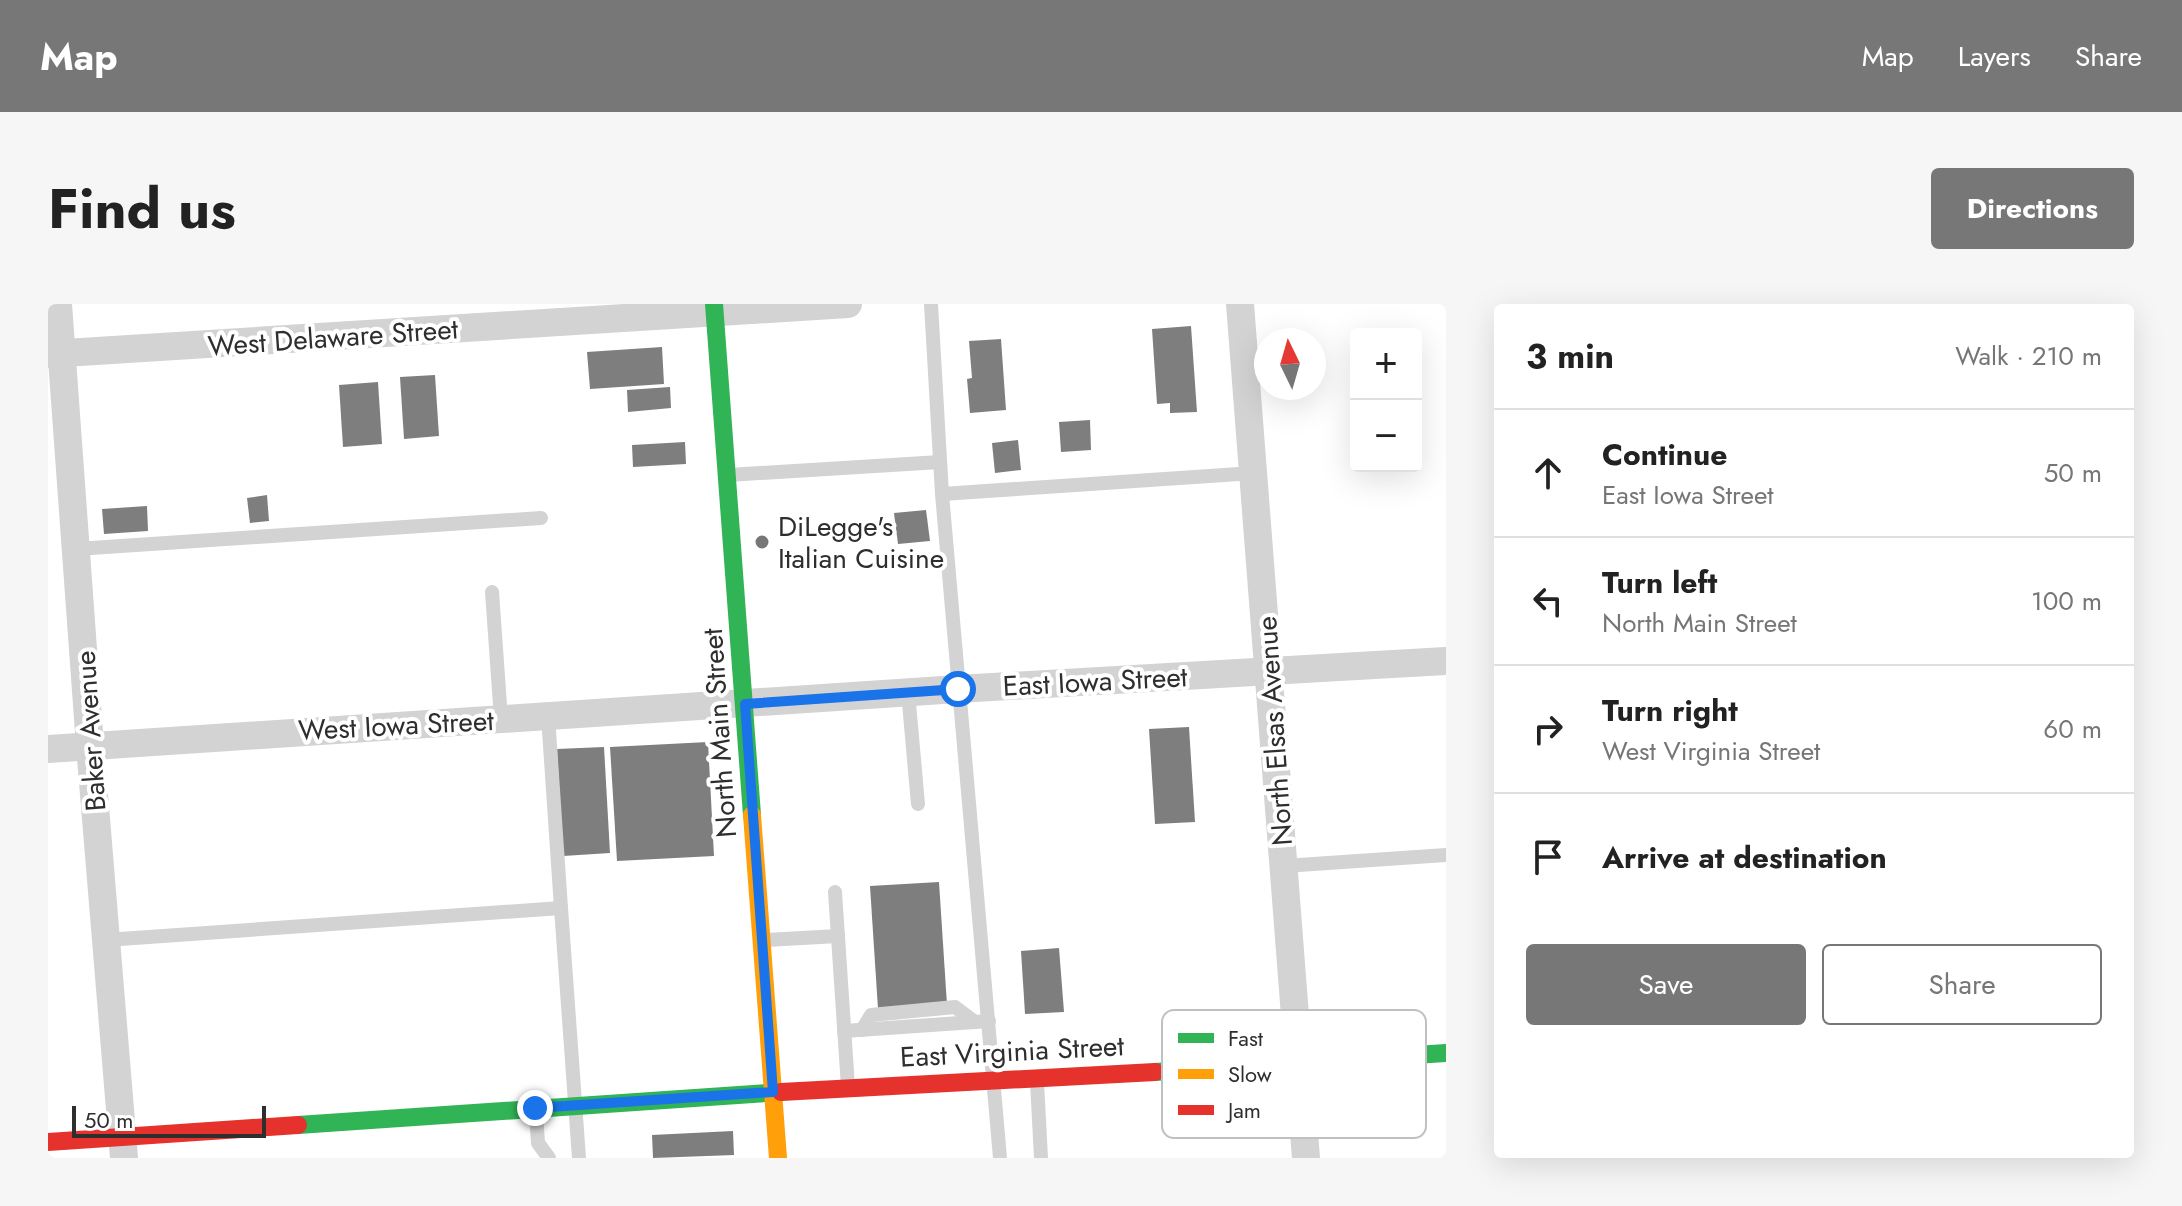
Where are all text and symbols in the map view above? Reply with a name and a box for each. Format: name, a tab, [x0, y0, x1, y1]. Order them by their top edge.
text: Map	[40, 29, 118, 84]
text: Map	[1862, 36, 1914, 77]
text: Layers	[1958, 36, 2031, 77]
text: Share	[2075, 36, 2142, 77]
text: Find us	[48, 168, 236, 249]
button: Directions	[1931, 168, 2134, 249]
street label: West Delaware Street	[206, 308, 460, 367]
north arrow	[1254, 328, 1326, 400]
map controls	[1350, 328, 1422, 472]
button: +	[1350, 328, 1422, 400]
text: 3 min	[1526, 332, 1614, 381]
text: Walk · 210 m	[1955, 337, 2102, 375]
button: −	[1350, 400, 1422, 472]
text: Continue	[1602, 433, 1728, 476]
icon: ahead	[1526, 451, 1570, 495]
text: 50 m	[2044, 454, 2102, 492]
text: East Iowa Street	[1602, 476, 1774, 514]
place label: DiLegge's Italian Cuisine	[778, 506, 944, 579]
marker: DiLegge's Italian Cuisine	[753, 533, 771, 551]
text: Turn left	[1602, 561, 1717, 604]
icon: left	[1526, 579, 1570, 623]
text: 100 m	[2031, 582, 2102, 620]
text: North Main Street	[1602, 604, 1797, 642]
street label: North Elsas Avenue	[1246, 615, 1303, 847]
street label: North Main Street	[692, 627, 747, 839]
street label: Baker Avenue	[64, 649, 117, 813]
street label: East Iowa Street	[1002, 656, 1189, 707]
route start	[940, 671, 976, 707]
text: Turn right	[1602, 689, 1738, 732]
street label: West Iowa Street	[297, 700, 495, 751]
icon: right	[1526, 707, 1570, 751]
text: 60 m	[2043, 710, 2102, 748]
text: West Virginia Street	[1602, 732, 1820, 770]
icon: arrive	[1526, 835, 1570, 879]
text: Arrive at destination	[1602, 836, 1887, 879]
button: Save	[1526, 944, 1806, 1025]
button: Share	[1822, 944, 2102, 1025]
legend	[1162, 1010, 1426, 1138]
text: Fast	[1228, 1022, 1264, 1054]
street label: East Virginia Street	[899, 1025, 1125, 1078]
text: Slow	[1228, 1058, 1272, 1090]
route end	[517, 1090, 553, 1126]
text: Jam	[1225, 1094, 1261, 1126]
scale bar	[72, 1102, 266, 1138]
text: 50 m	[84, 1104, 133, 1136]

